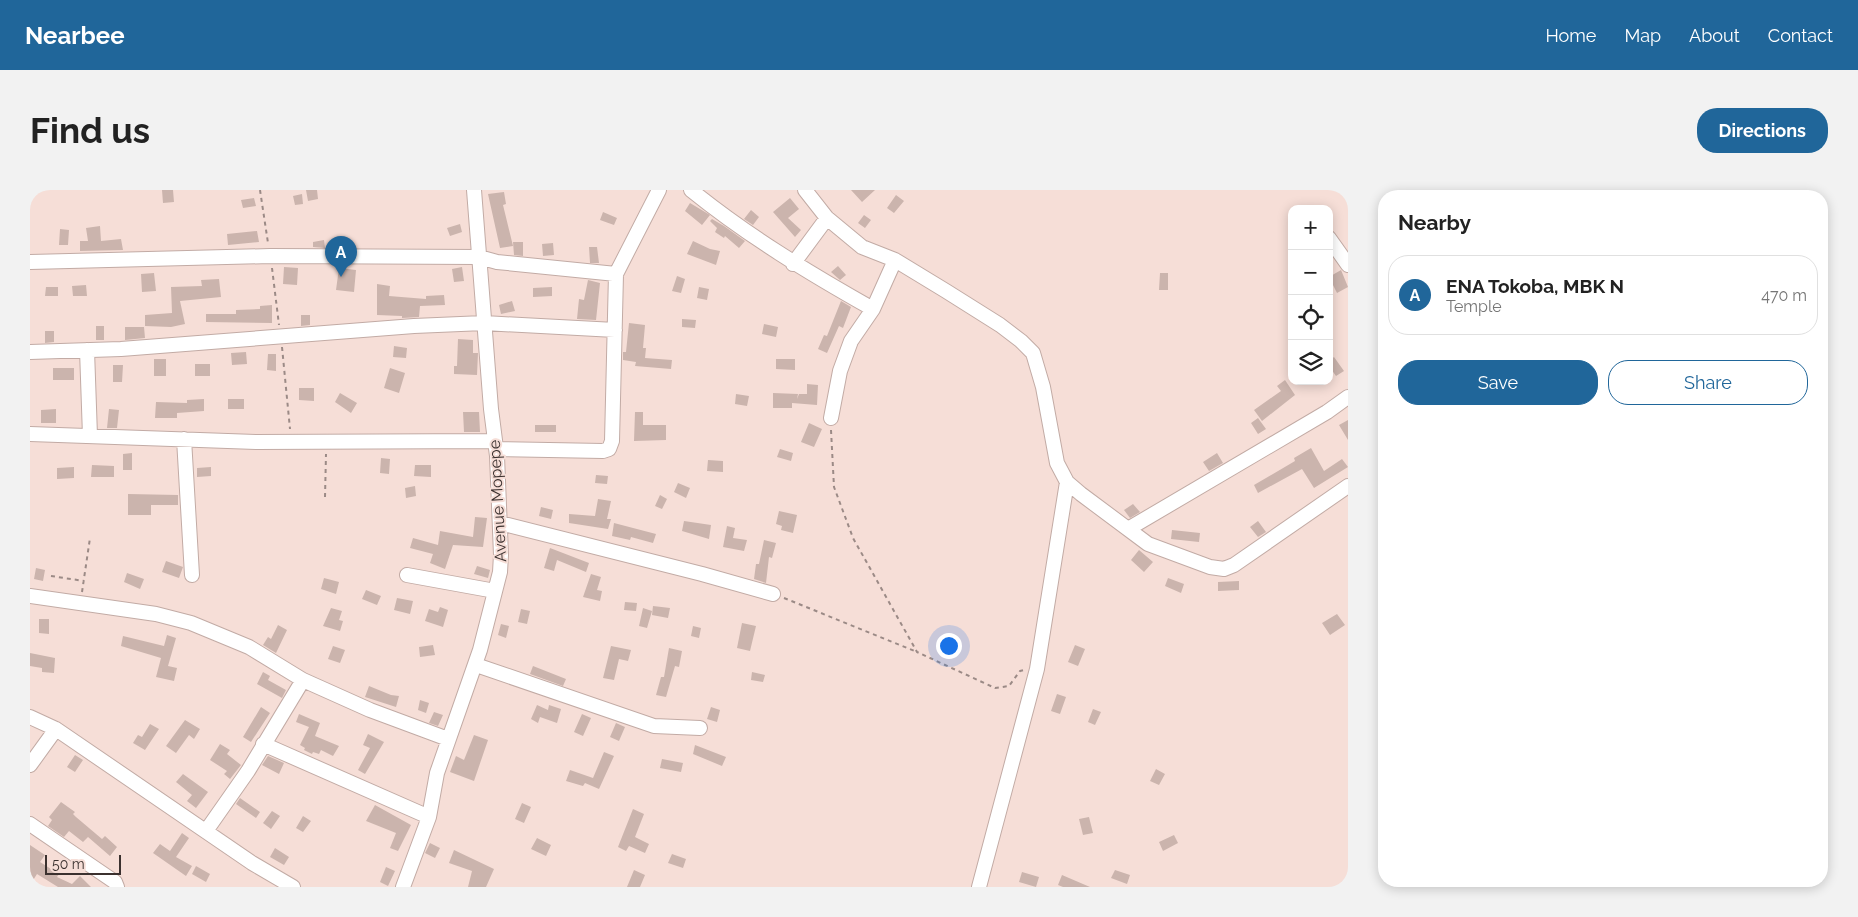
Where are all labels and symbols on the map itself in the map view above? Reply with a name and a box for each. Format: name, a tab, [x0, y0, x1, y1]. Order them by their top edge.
pin: A	[325, 236, 357, 277]
street label: Avenue Mopepe	[485, 439, 510, 562]
your location	[936, 633, 962, 659]
scale bar	[45, 852, 121, 875]

